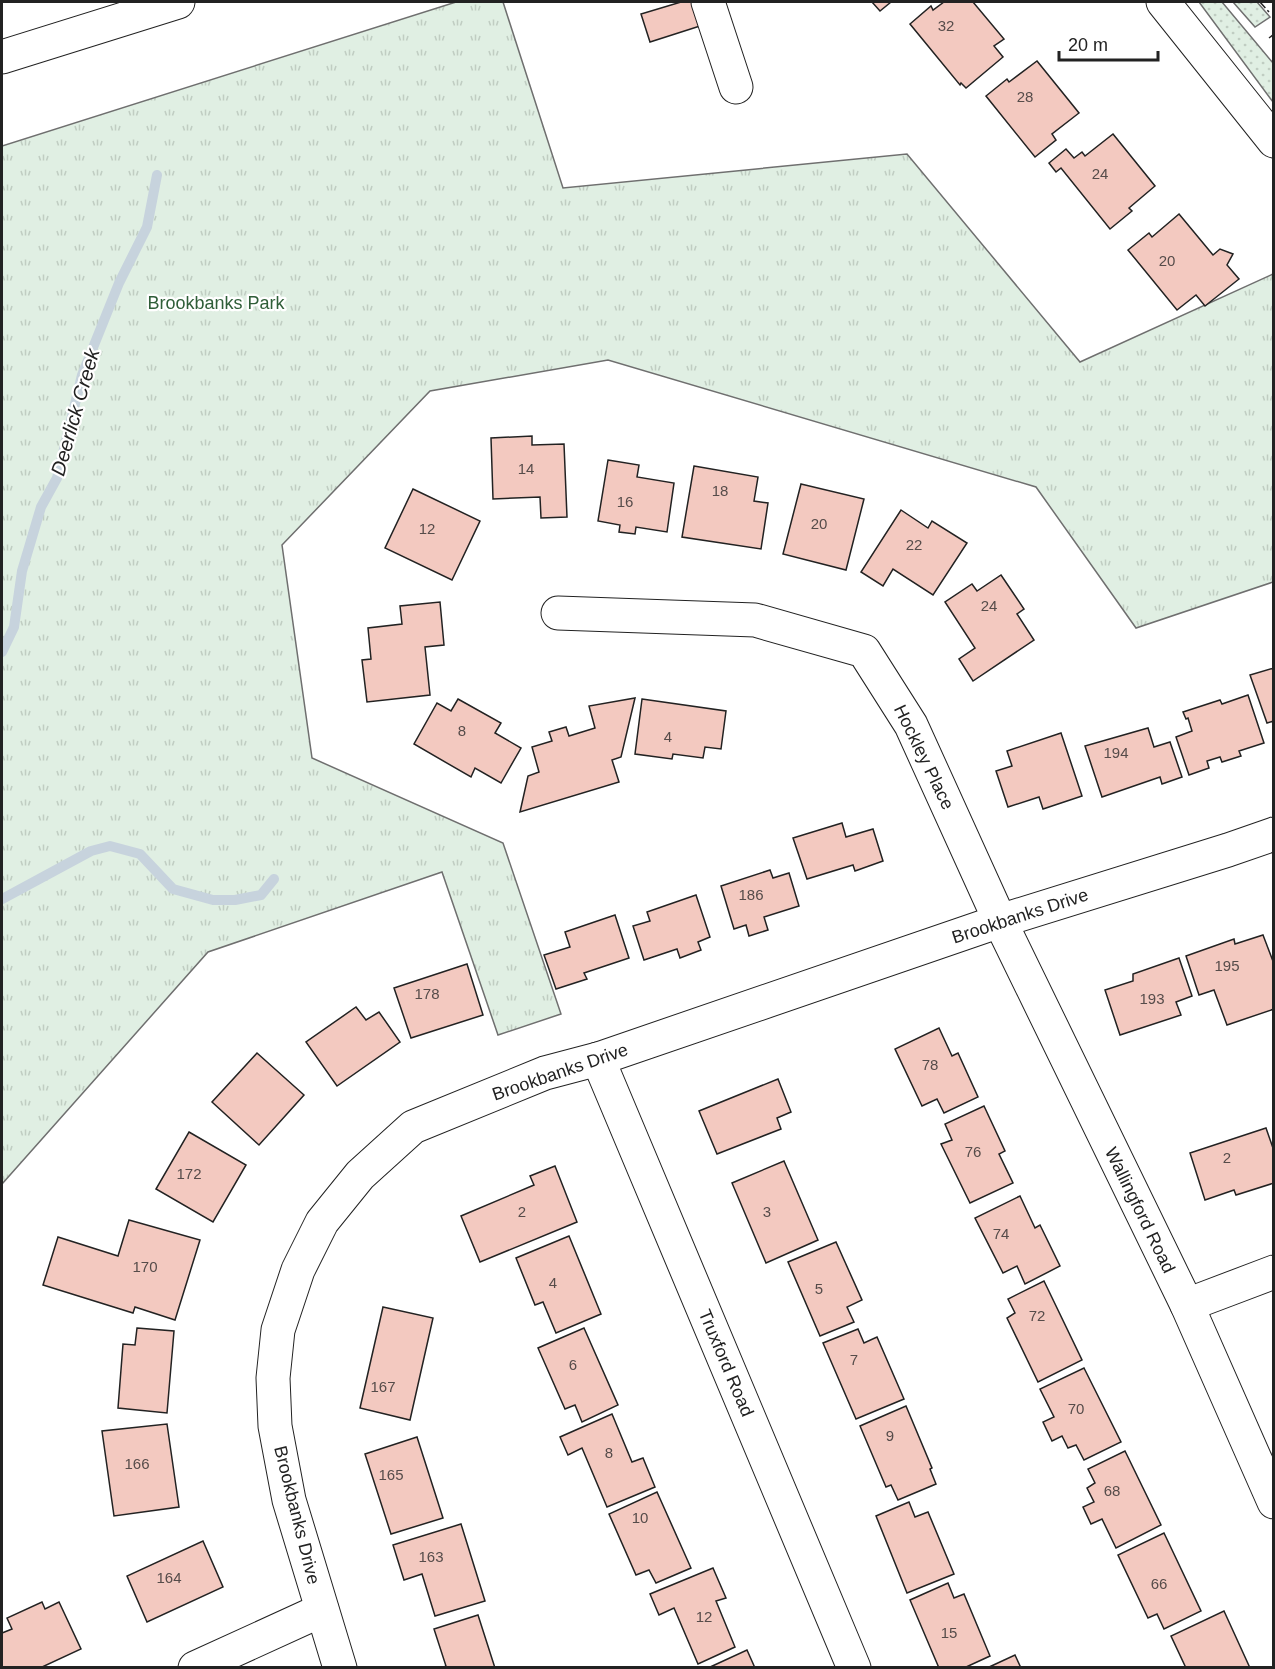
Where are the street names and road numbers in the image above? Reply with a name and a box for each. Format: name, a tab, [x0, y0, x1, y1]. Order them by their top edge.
street label: Hockley Place	[890, 701, 958, 813]
street label: Brookbanks Drive	[949, 885, 1091, 947]
street label: Brookbanks Drive	[490, 1039, 630, 1105]
street label: Wallingford Road	[1101, 1144, 1179, 1276]
street label: Truxford Road	[694, 1306, 758, 1420]
street label: Brookbanks Drive	[270, 1444, 324, 1586]

